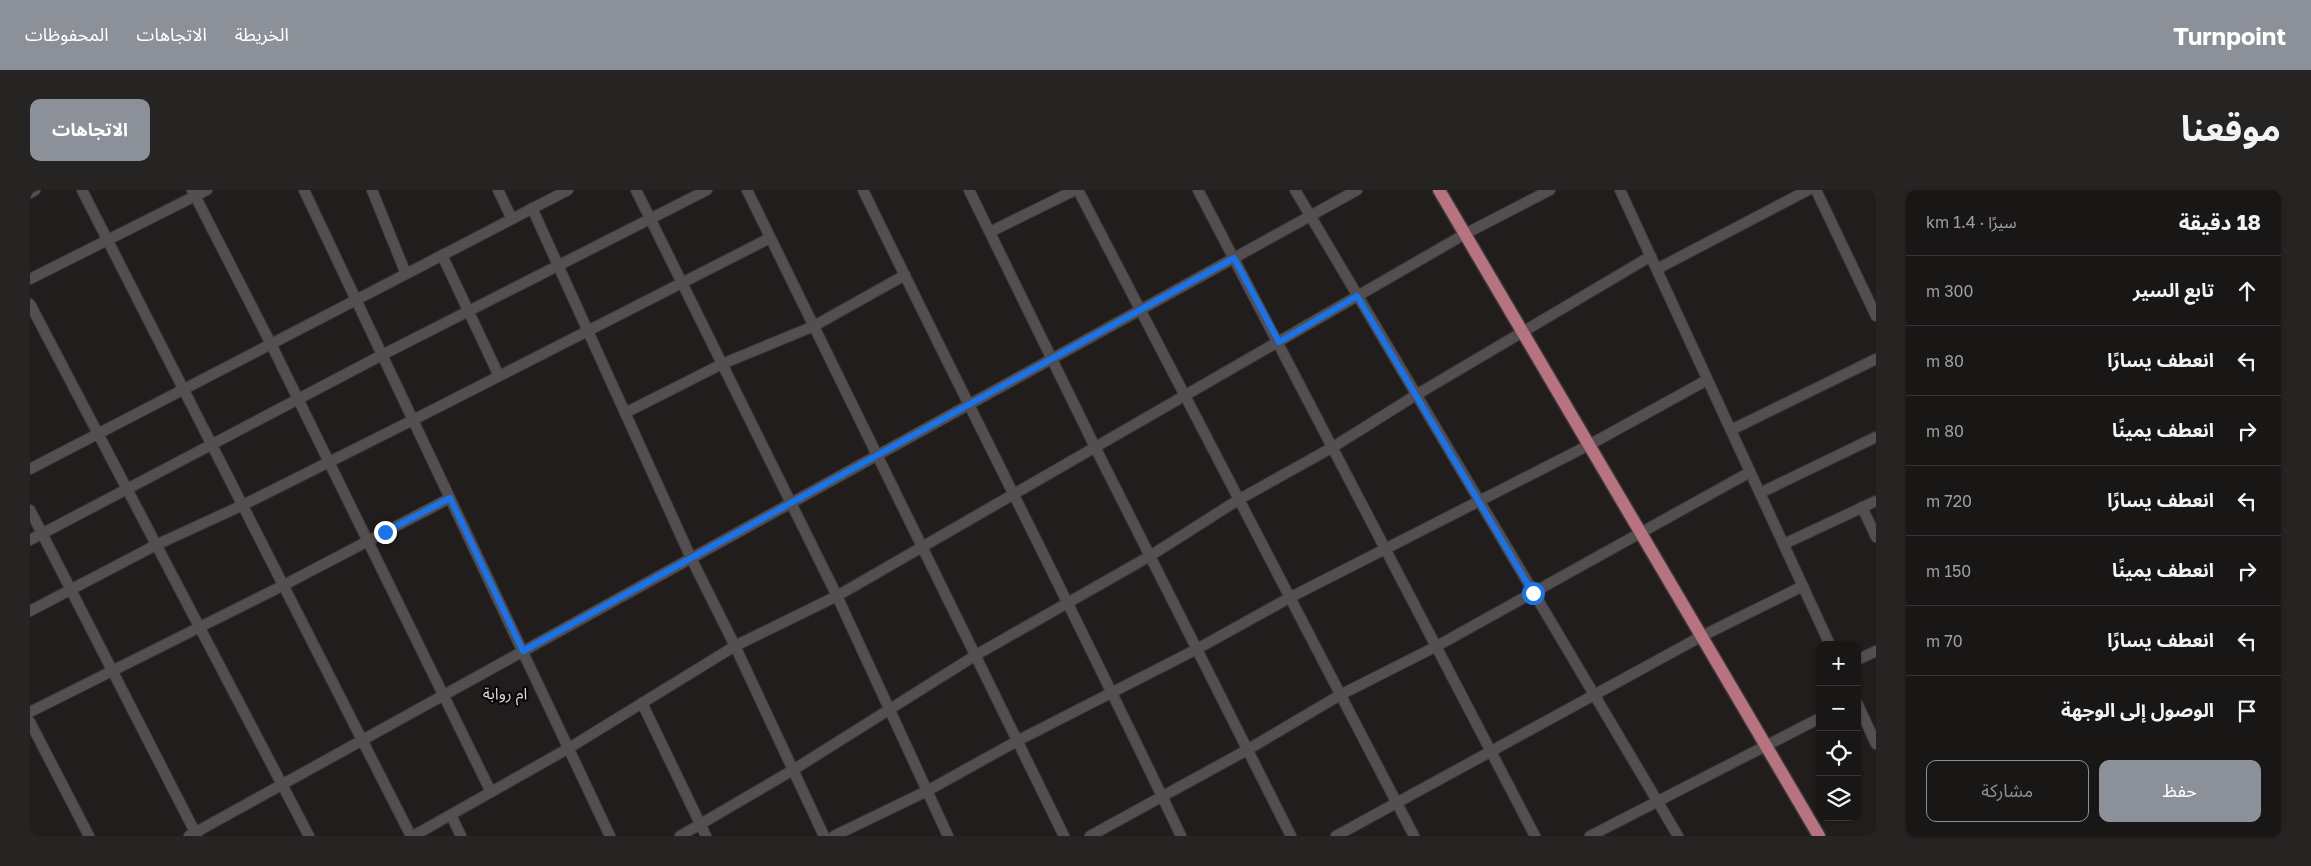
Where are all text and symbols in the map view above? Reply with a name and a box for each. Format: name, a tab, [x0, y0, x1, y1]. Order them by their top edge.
text: Turnpoint	[2173, 21, 2286, 50]
text: المحفوظات	[25, 23, 109, 45]
text: الاتجاهات	[137, 23, 207, 45]
text: الخريطة	[235, 23, 289, 45]
button: الاتجاهات	[30, 99, 150, 161]
text: موقعنا	[2181, 107, 2281, 149]
text: 18 دقيقة	[2179, 209, 2261, 235]
text: سيرًا · 1.4 km	[1926, 212, 2017, 232]
icon: ahead	[2233, 277, 2261, 305]
text: تابع السير	[2133, 278, 2214, 301]
text: 300 m	[1926, 281, 1973, 301]
icon: left	[2233, 347, 2261, 375]
text: انعطف يسارًا	[2107, 348, 2214, 371]
text: 80 m	[1926, 351, 1964, 371]
icon: right	[2233, 417, 2261, 445]
text: انعطف يمينًا	[2112, 418, 2214, 441]
text: 80 m	[1926, 421, 1964, 441]
icon: left	[2233, 487, 2261, 515]
text: انعطف يسارًا	[2107, 488, 2214, 511]
text: 720 m	[1926, 491, 1972, 511]
route end	[374, 521, 397, 544]
icon: right	[2233, 557, 2261, 585]
text: انعطف يمينًا	[2112, 558, 2214, 581]
text: 150 m	[1926, 561, 1971, 581]
route start	[1522, 582, 1545, 605]
icon: left	[2233, 627, 2261, 655]
text: انعطف يسارًا	[2107, 628, 2214, 651]
text: 70 m	[1926, 631, 1963, 651]
map controls	[1816, 641, 1861, 821]
button: +	[1816, 641, 1861, 686]
district label: ام روابة	[483, 683, 527, 706]
button: −	[1816, 686, 1861, 731]
icon: arrive	[2233, 697, 2261, 725]
text: الوصول إلى الوجهة	[2061, 698, 2214, 721]
button: locate	[1816, 731, 1861, 776]
button: مشاركة	[1926, 760, 2089, 822]
button: حفظ	[2099, 760, 2261, 822]
button: layers	[1816, 776, 1861, 821]

